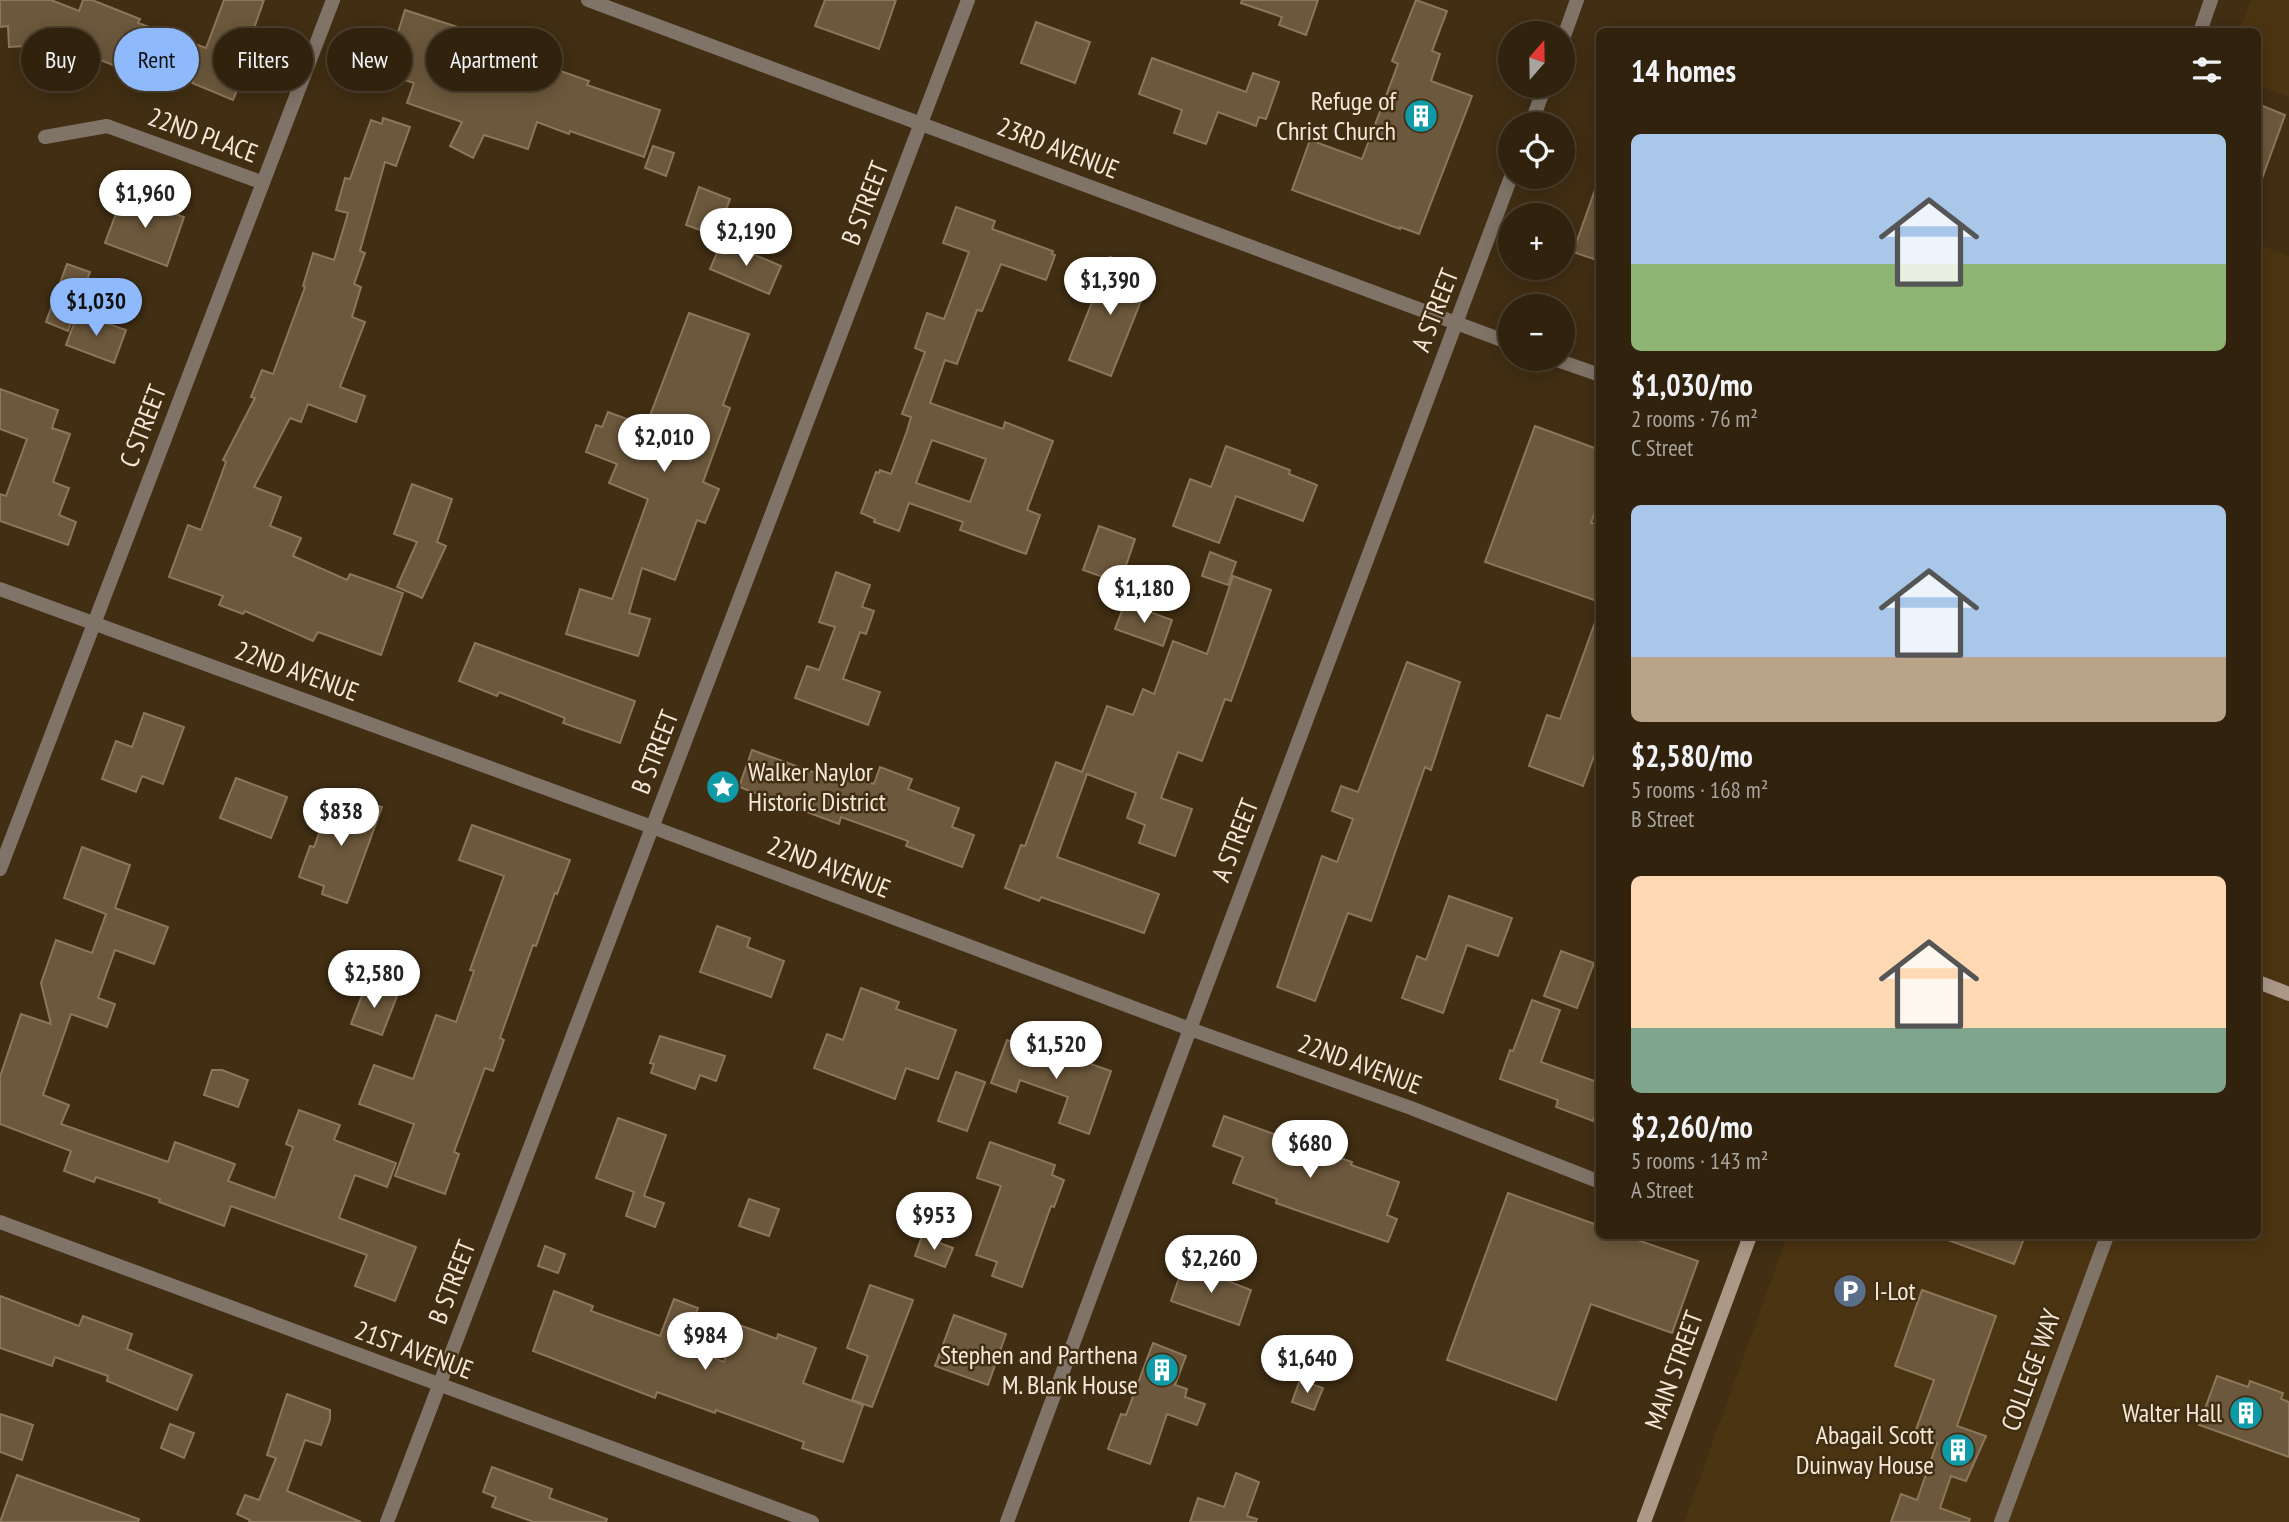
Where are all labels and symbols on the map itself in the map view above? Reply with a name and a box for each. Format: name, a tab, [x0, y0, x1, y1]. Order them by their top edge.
north arrow	[1498, 21, 1575, 98]
place label: Refuge of Christ Church	[1276, 84, 1397, 147]
building icon: Refuge of Christ Church	[1402, 97, 1440, 135]
street label: 22ND PLACE	[144, 100, 262, 170]
street label: 23RD AVENUE	[993, 109, 1124, 186]
street label: B STREET	[834, 156, 896, 249]
pin: $1,960	[88, 170, 202, 230]
pin: $2,190	[689, 208, 803, 268]
pin: $1,390	[1053, 258, 1167, 317]
street label: A STREET	[1404, 263, 1466, 356]
pin: $1,030	[39, 278, 153, 338]
street label: C STREET	[112, 380, 173, 472]
pin: $2,010	[607, 414, 721, 474]
pin: $1,180	[1087, 566, 1201, 625]
street label: 22ND AVENUE	[231, 633, 363, 708]
street label: B STREET	[624, 705, 686, 798]
place label: Walker Naylor Historic District	[748, 755, 886, 818]
place icon: Walker Naylor Historic District	[704, 768, 742, 806]
pin: $838	[300, 788, 382, 848]
street label: A STREET	[1204, 793, 1266, 886]
street label: 22ND AVENUE	[763, 828, 895, 905]
pin: $2,580	[317, 950, 431, 1010]
pin: $1,520	[999, 1021, 1113, 1081]
street label: 22ND AVENUE	[1294, 1026, 1426, 1101]
pin: $680	[1269, 1120, 1351, 1180]
pin: $953	[893, 1192, 975, 1252]
street label: B STREET	[421, 1235, 483, 1328]
pin: $2,260	[1154, 1236, 1268, 1295]
parking icon: I-Lot	[1831, 1272, 1869, 1310]
place label: I-Lot	[1874, 1274, 1916, 1307]
street label: COLLEGE WAY	[1993, 1304, 2068, 1435]
street label: MAIN STREET	[1637, 1306, 1710, 1434]
pin: $984	[664, 1312, 746, 1372]
street label: 21ST AVENUE	[351, 1313, 478, 1386]
pin: $1,640	[1250, 1336, 1364, 1395]
place label: Stephen and Parthena M. Blank House	[940, 1338, 1138, 1401]
building icon: Stephen and Parthena M. Blank House	[1143, 1351, 1181, 1389]
building icon: Walter Hall	[2227, 1394, 2265, 1432]
place label: Walter Hall	[2122, 1396, 2222, 1429]
place label: Abagail Scott Duinway House	[1796, 1418, 1934, 1481]
building icon: Abagail Scott Duinway House	[1939, 1431, 1977, 1469]

